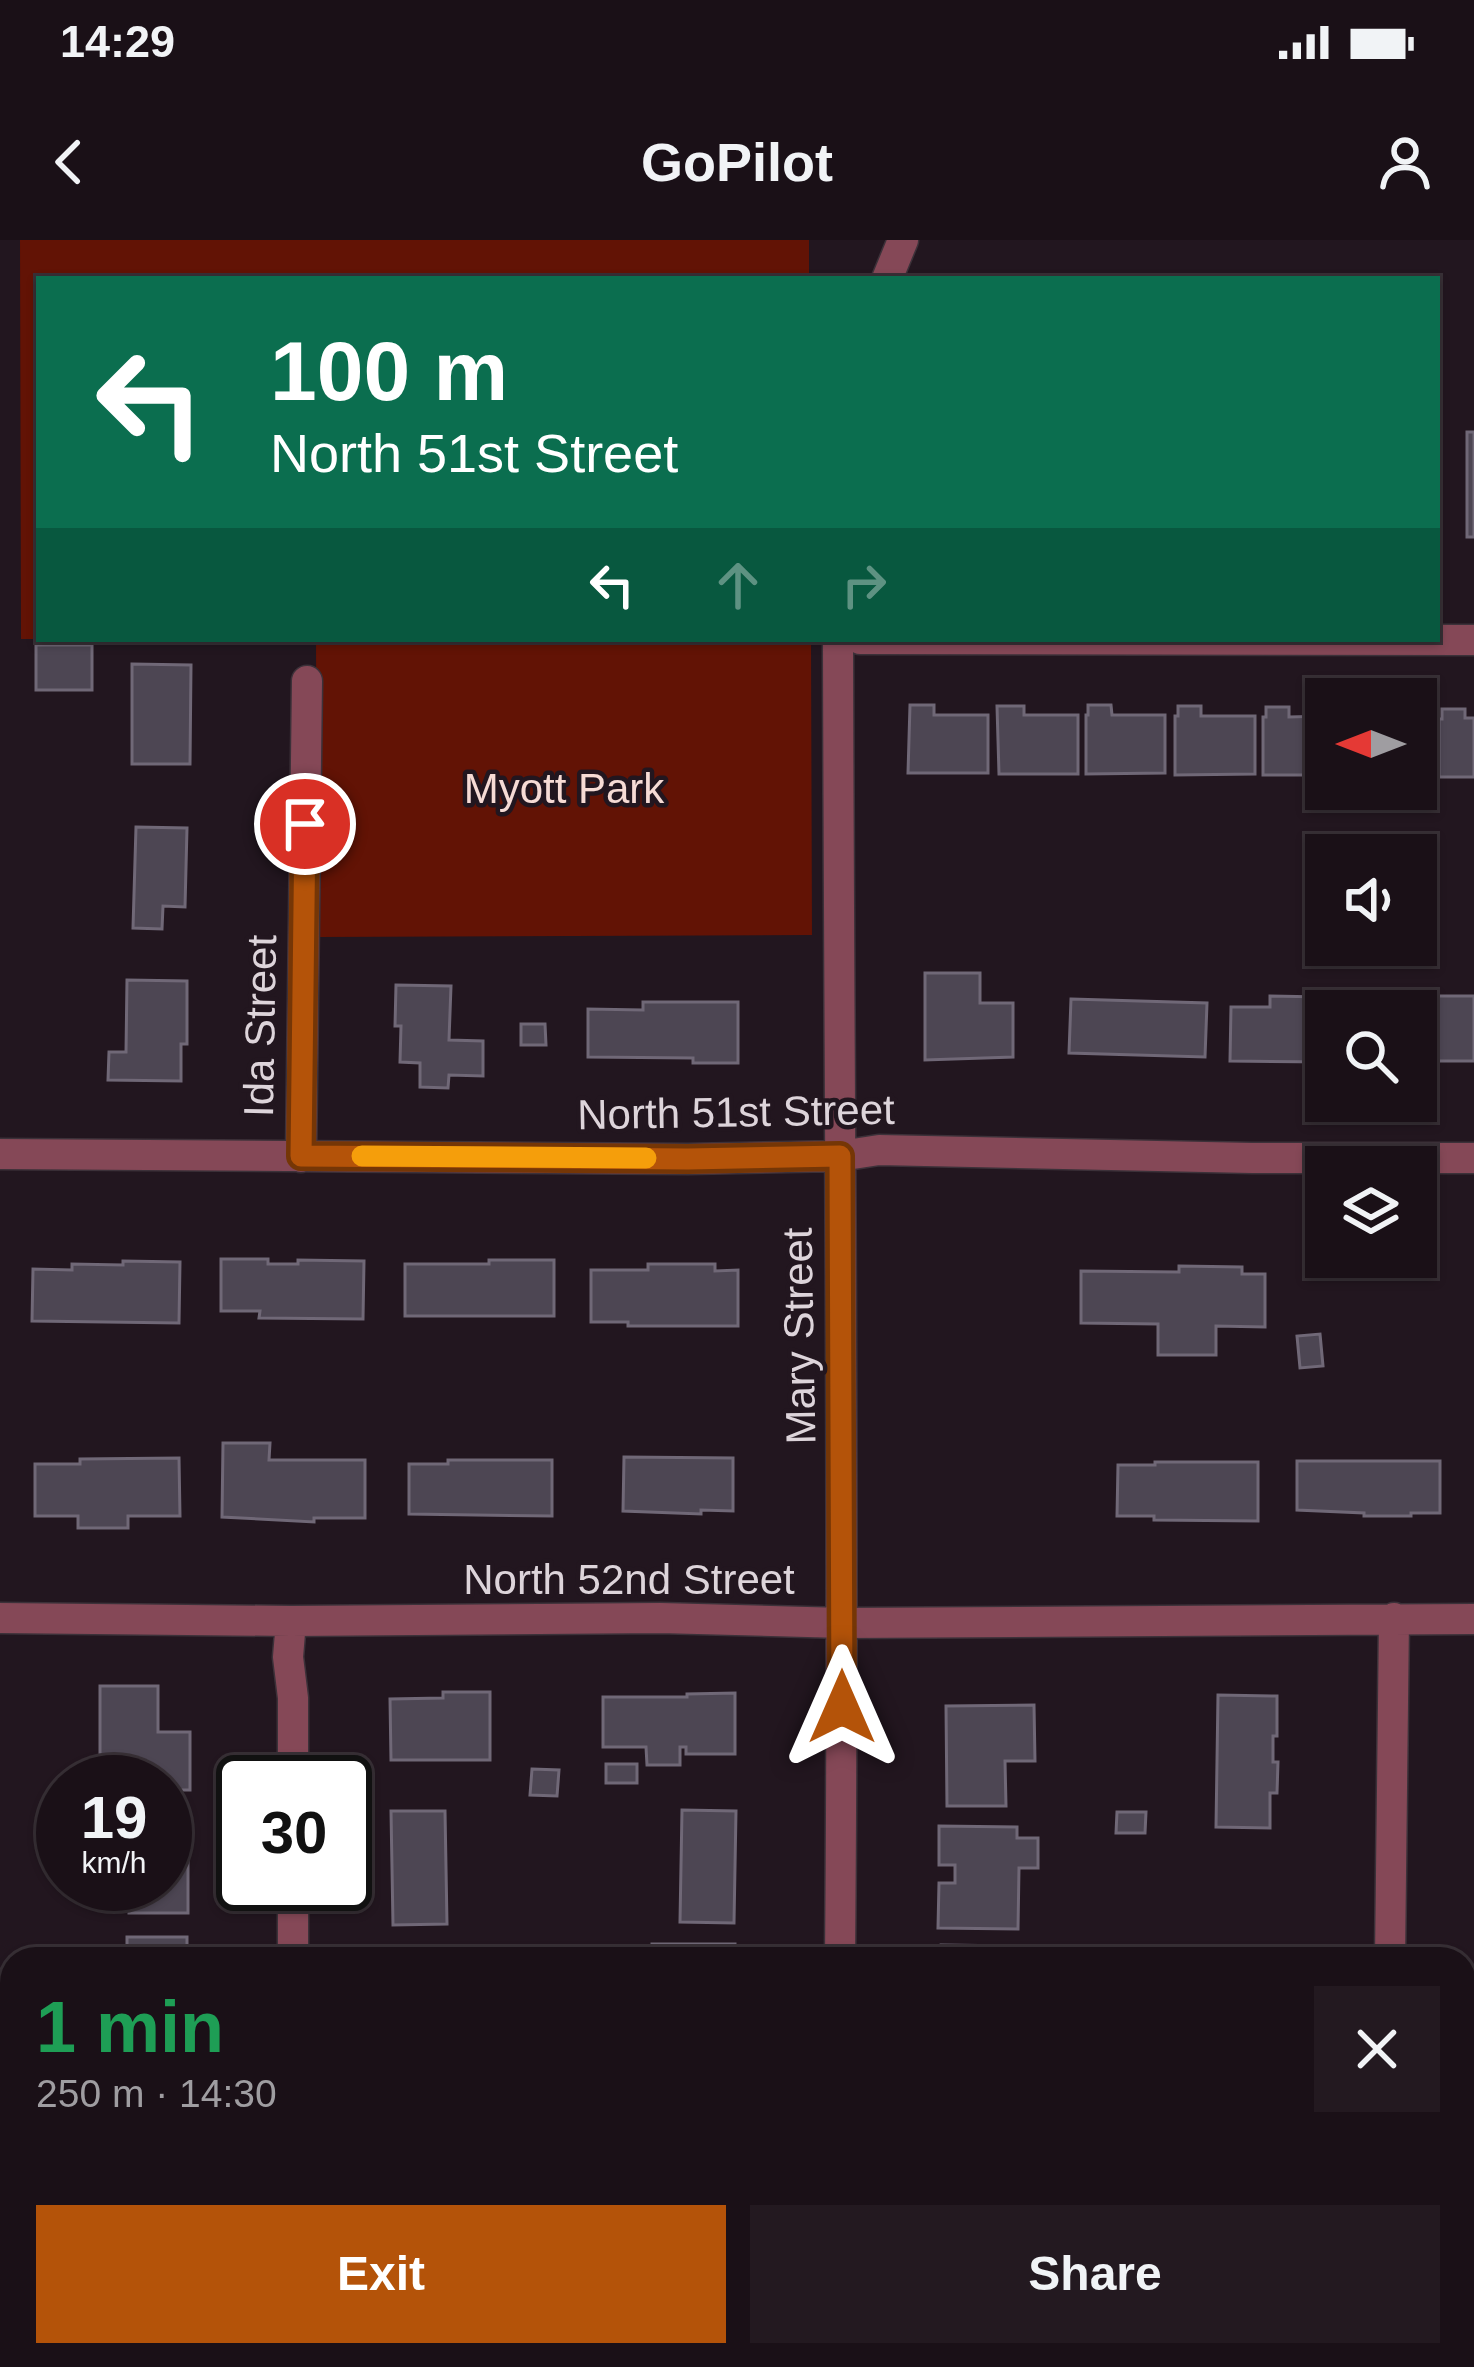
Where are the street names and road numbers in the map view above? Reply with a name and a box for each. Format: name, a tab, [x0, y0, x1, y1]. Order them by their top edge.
street label: Ida Street	[235, 934, 285, 1117]
street label: North 51st Street	[577, 1086, 895, 1138]
street label: Mary Street	[774, 1227, 824, 1445]
street label: North 52nd Street	[463, 1556, 795, 1603]

